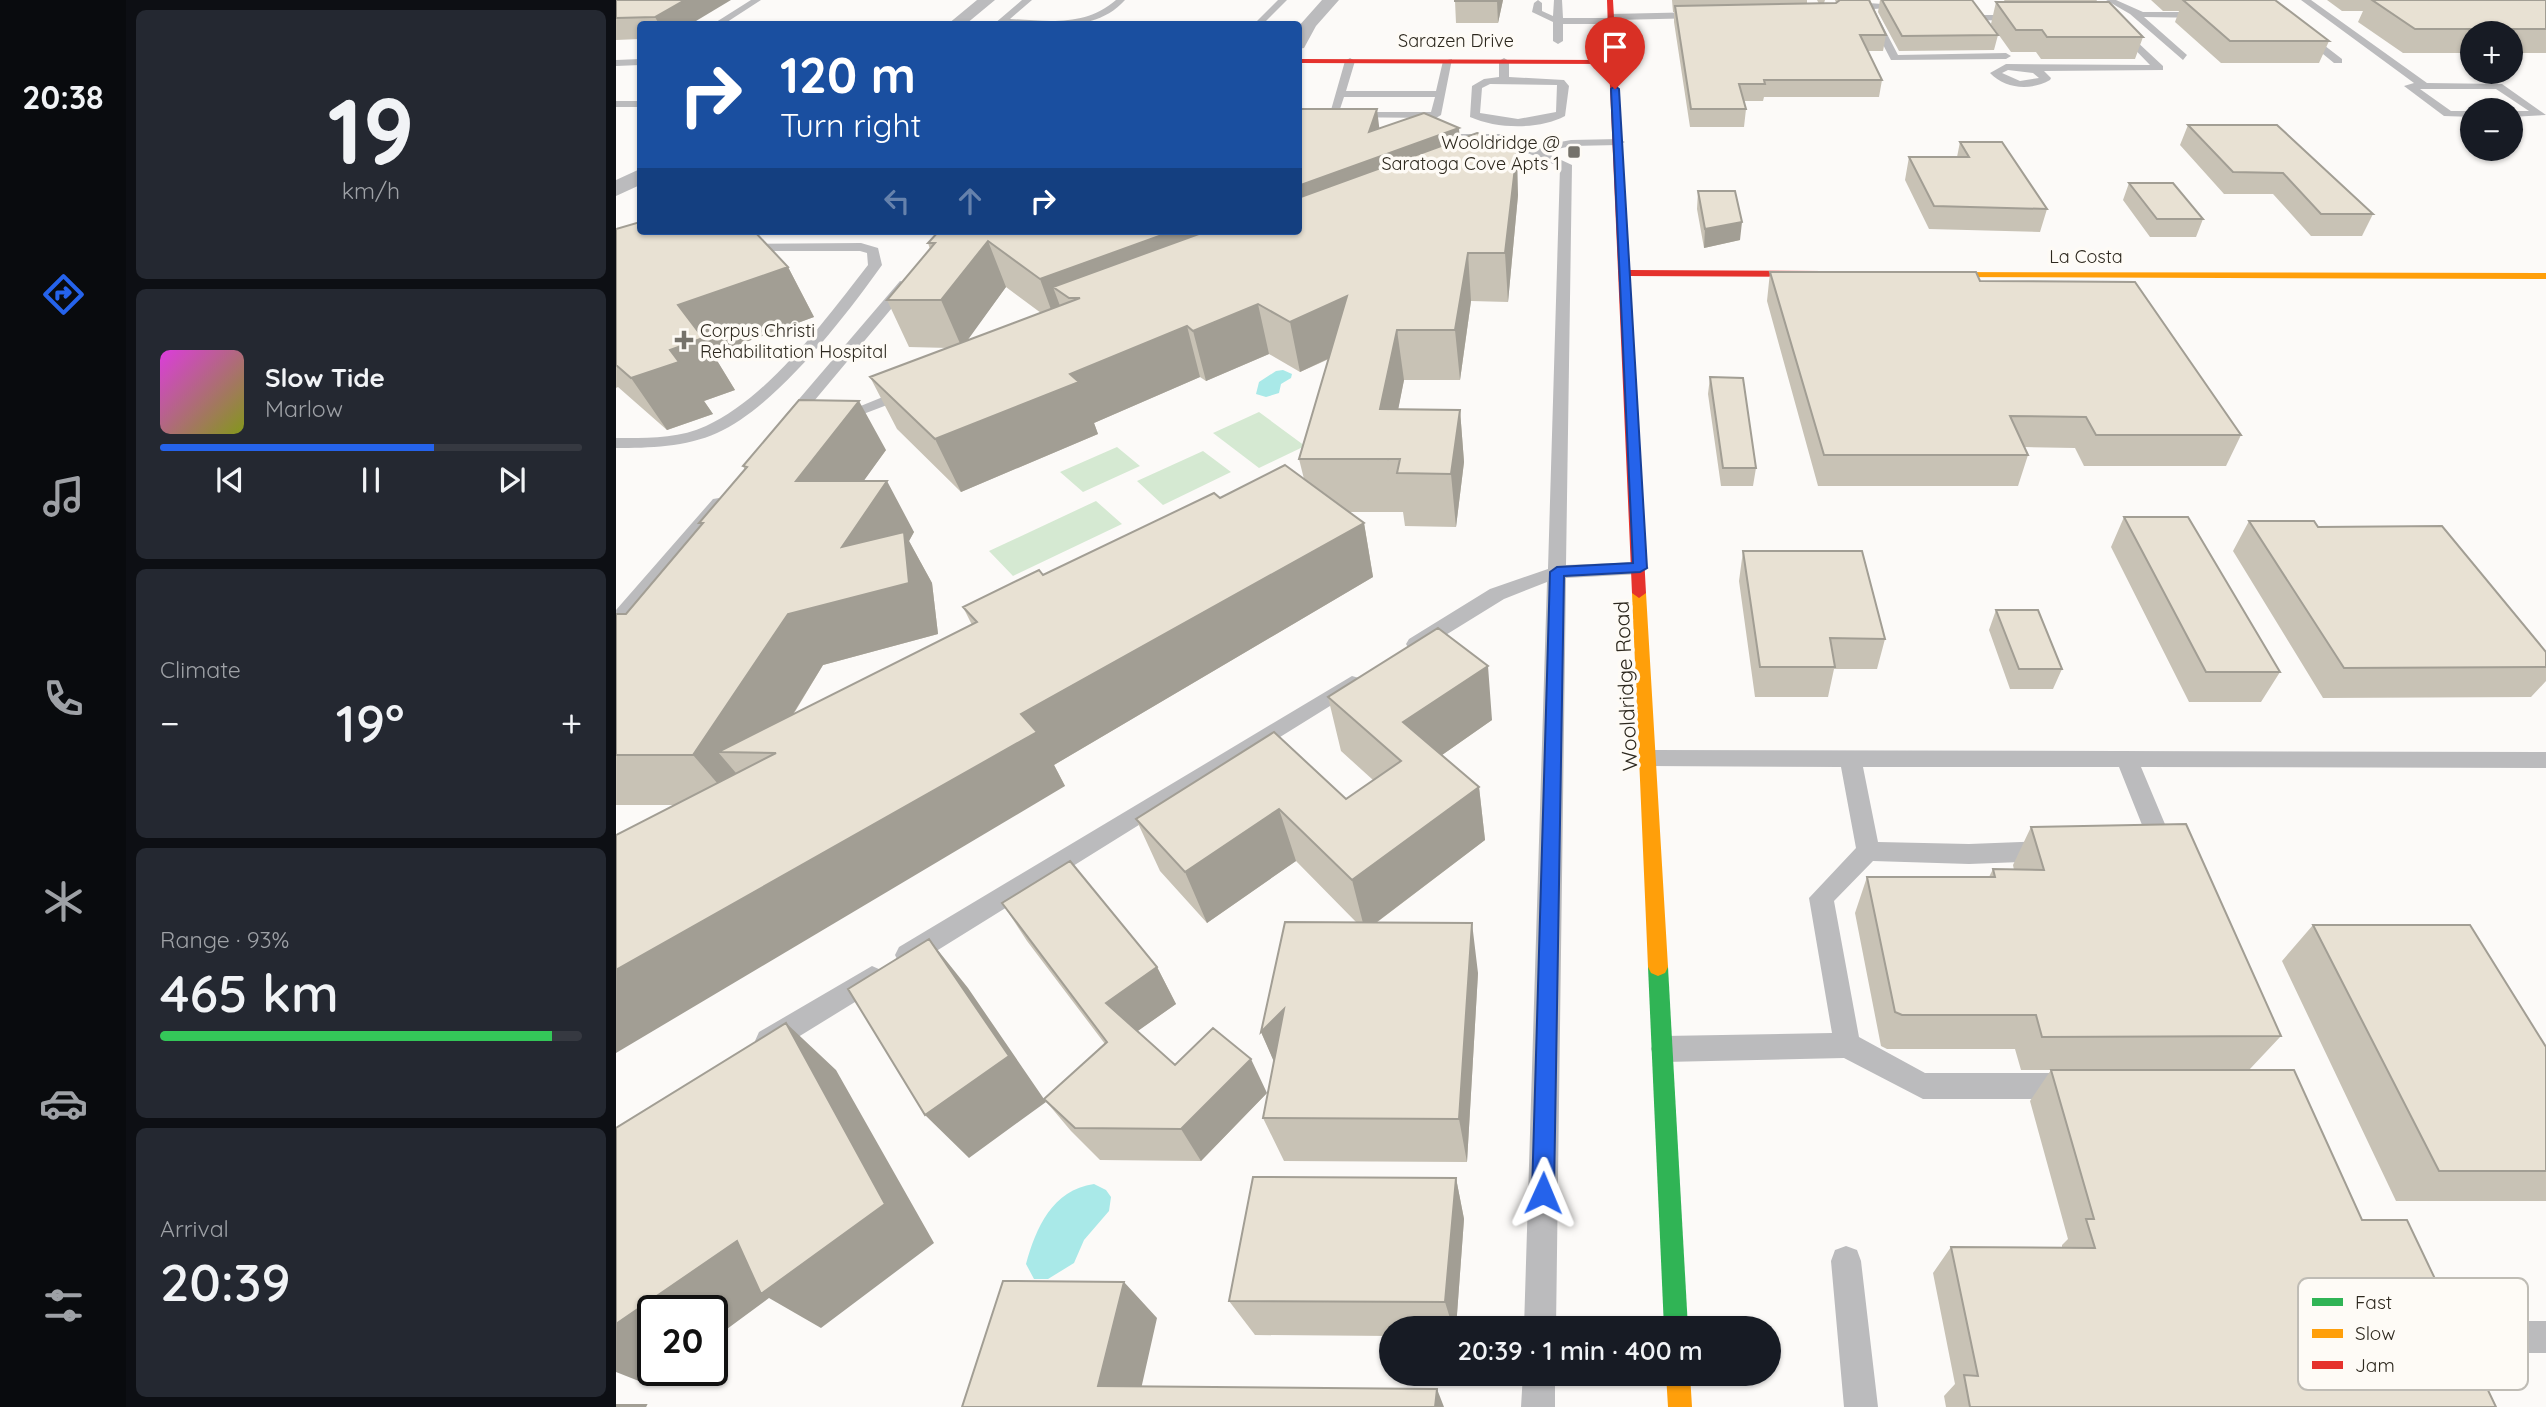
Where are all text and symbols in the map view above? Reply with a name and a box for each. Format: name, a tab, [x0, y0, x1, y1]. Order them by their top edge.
pin	[1585, 17, 1645, 89]
map controls	[2460, 21, 2523, 161]
button: +	[2460, 21, 2523, 84]
icon: arrive	[1596, 28, 1634, 66]
street label: Sarazen Drive	[1398, 29, 1514, 52]
text: 120 m	[780, 44, 916, 105]
icon: right	[665, 49, 756, 140]
text: 19	[327, 73, 415, 187]
text: 20:38	[22, 77, 104, 117]
button: −	[2460, 98, 2523, 161]
text: Turn right	[780, 105, 921, 145]
place label: Wooldridge @ Saratoga Cove Apts 1	[1381, 131, 1560, 175]
marker: Wooldridge @ Saratoga Cove Apts 1	[1566, 144, 1582, 160]
text: km/h	[342, 176, 400, 205]
icon: left	[878, 182, 916, 220]
icon: ahead	[951, 182, 989, 220]
icon: right	[1024, 182, 1062, 220]
street label: La Costa	[2049, 245, 2123, 268]
icon: directions	[39, 270, 88, 319]
place label: Corpus Christi Rehabilitation Hospital	[700, 319, 887, 363]
marker: Corpus Christi Rehabilitation Hospital	[674, 330, 694, 350]
text: Slow Tide	[265, 361, 385, 394]
text: Marlow	[265, 394, 343, 423]
icon: previous	[211, 461, 249, 499]
icon: pause	[352, 461, 390, 499]
icon: next	[493, 461, 531, 499]
icon: music	[39, 472, 88, 521]
street label: Wooldridge Road	[1608, 600, 1642, 772]
text: Climate	[160, 655, 241, 684]
icon: phone	[39, 674, 88, 723]
text: 19°	[336, 690, 405, 755]
text: −	[160, 699, 180, 747]
text: +	[561, 699, 582, 747]
icon: climate	[39, 877, 88, 926]
text: Range · 93%	[160, 925, 289, 954]
text: 465 km	[160, 960, 339, 1025]
icon: car	[39, 1079, 88, 1128]
position arrow	[1506, 1156, 1580, 1230]
text: Arrival	[160, 1214, 229, 1243]
text: 20:39	[160, 1249, 291, 1314]
legend	[2298, 1278, 2528, 1390]
icon: filters	[39, 1281, 88, 1330]
text: Fast	[2355, 1290, 2392, 1314]
speed limit sign: 20	[637, 1295, 728, 1386]
text: Slow	[2355, 1321, 2396, 1345]
text: 20:39 · 1 min · 400 m	[1457, 1334, 1703, 1367]
text: Jam	[2355, 1353, 2395, 1377]

